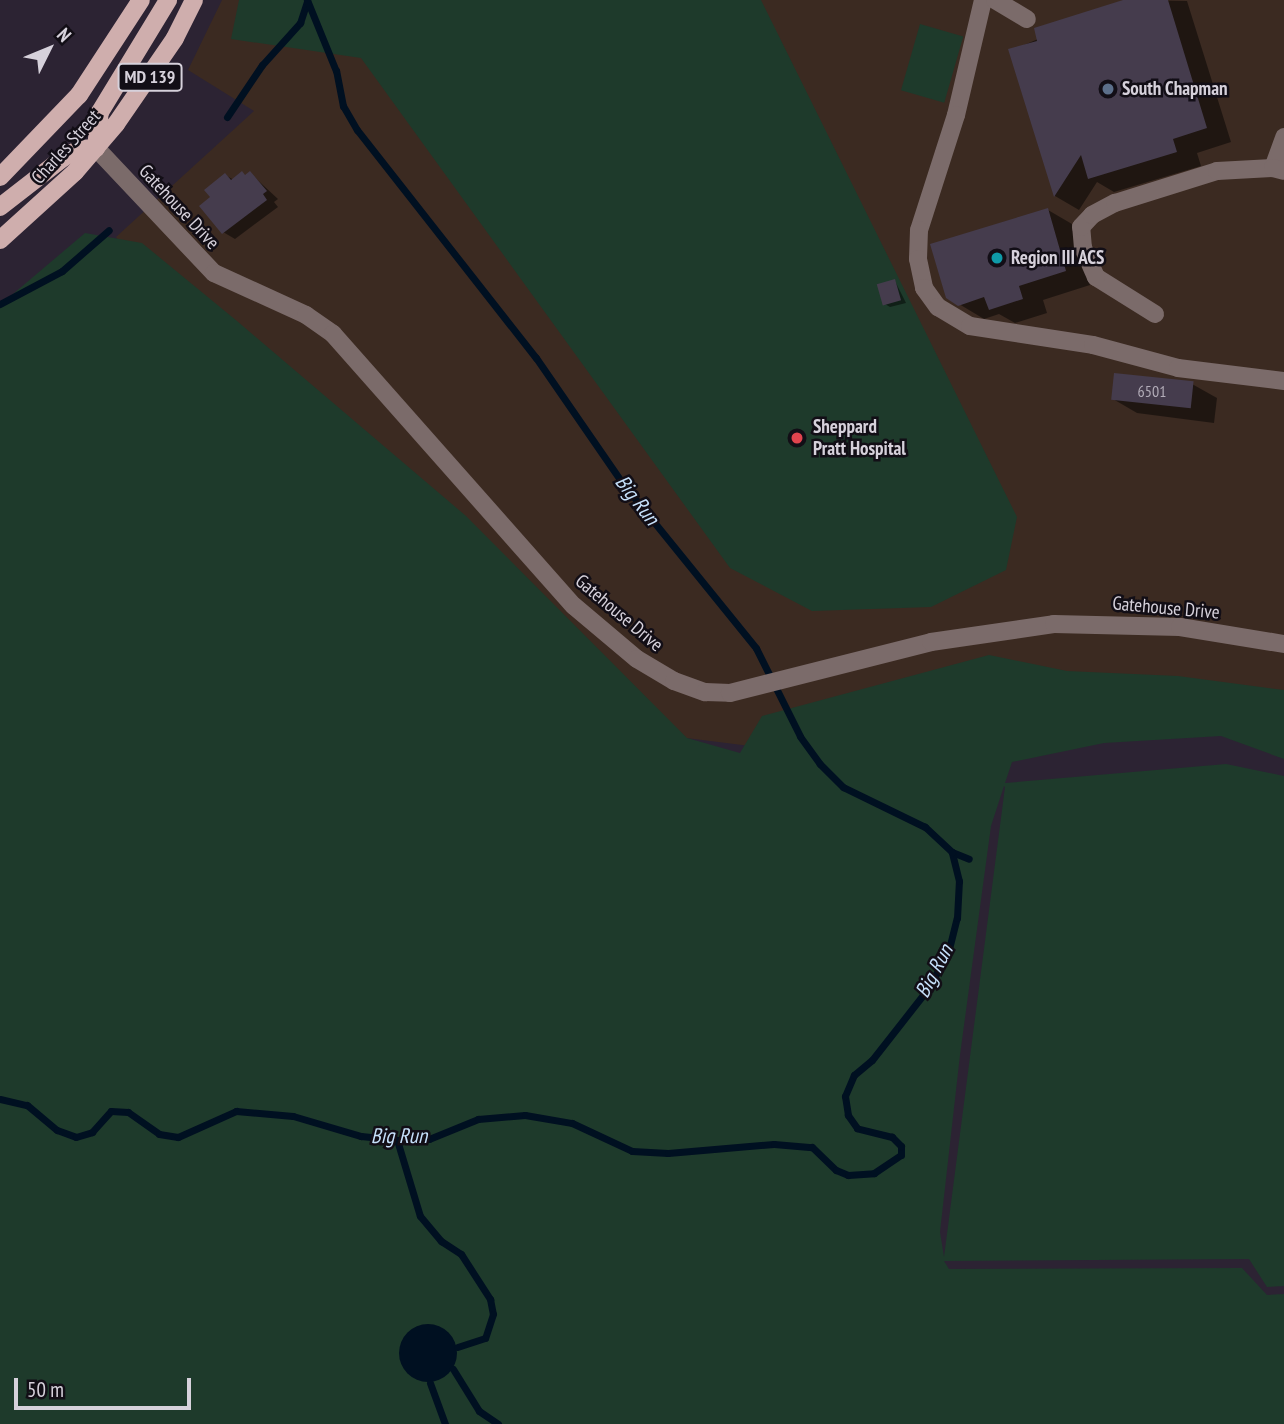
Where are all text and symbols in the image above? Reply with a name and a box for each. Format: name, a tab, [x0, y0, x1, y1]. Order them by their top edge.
north arrow	[14, 14, 84, 84]
text: N	[52, 23, 77, 47]
road number: MD 139	[117, 62, 183, 92]
place label: South Chapman	[1122, 78, 1228, 100]
marker: South Chapman	[1100, 81, 1116, 97]
street label: Charles Street	[27, 105, 105, 189]
street label: Gatehouse Drive	[134, 160, 224, 254]
place label: Region III ACS	[1011, 247, 1105, 269]
marker: Region III ACS	[989, 250, 1005, 266]
house number: 6501	[1138, 381, 1166, 401]
place label: Sheppard Pratt Hospital	[813, 416, 906, 460]
marker: Sheppard Pratt Hospital	[787, 428, 807, 448]
water label: Big Run	[610, 470, 664, 530]
street label: Gatehouse Drive	[570, 570, 668, 656]
street label: Gatehouse Drive	[1111, 592, 1221, 624]
water label: Big Run	[910, 940, 958, 1002]
water label: Big Run	[371, 1123, 427, 1149]
scale bar	[18, 1364, 194, 1408]
text: 50 m	[27, 1376, 64, 1403]

